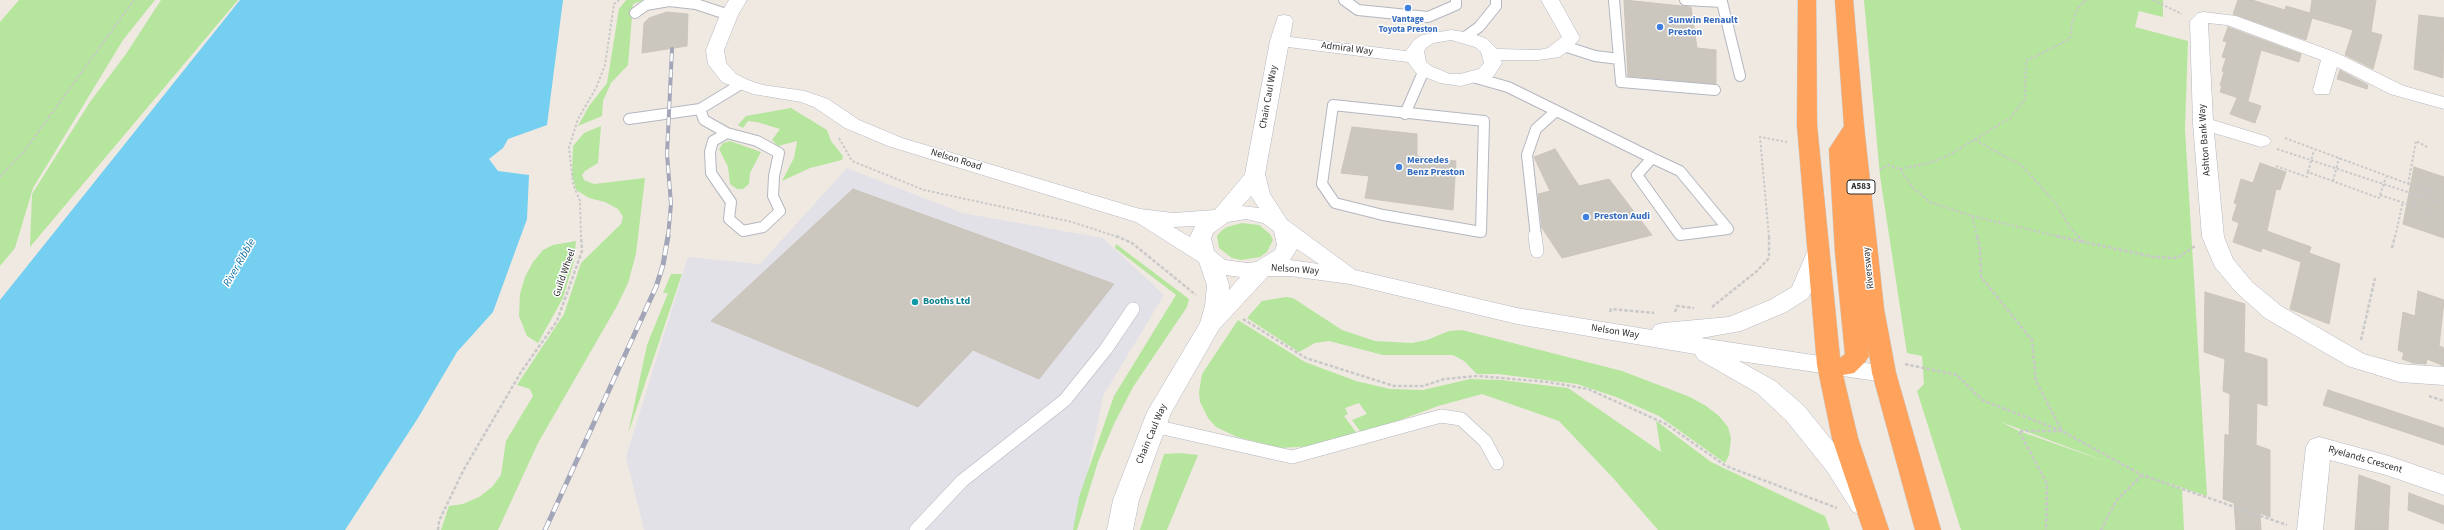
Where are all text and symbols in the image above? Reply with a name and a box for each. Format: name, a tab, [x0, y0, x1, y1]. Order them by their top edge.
marker: Vantage Toyota Preston	[1403, 3, 1413, 13]
place label: Vantage Toyota Preston	[1378, 15, 1438, 36]
place label: Sunwin Renault Preston	[1668, 15, 1738, 38]
marker: Sunwin Renault Preston	[1655, 22, 1665, 32]
street label: Admiral Way	[1320, 40, 1374, 58]
street label: Chain Caul Way	[1258, 64, 1280, 130]
street label: Ashton Bank Way	[2196, 104, 2214, 176]
street label: Nelson Road	[929, 147, 983, 173]
place label: Mercedes Benz Preston	[1407, 155, 1465, 178]
marker: Mercedes Benz Preston	[1394, 162, 1404, 172]
road number: A583	[1847, 180, 1875, 194]
place label: Preston Audi	[1594, 211, 1650, 223]
marker: Preston Audi	[1581, 212, 1591, 222]
water label: River Ribble	[221, 237, 259, 289]
street label: Riversway	[1861, 246, 1877, 290]
street label: Guild Wheel	[551, 247, 579, 299]
street label: Nelson Way	[1270, 262, 1320, 278]
place label: Booths Ltd	[923, 296, 970, 308]
marker: Booths Ltd	[910, 297, 920, 307]
street label: Nelson Way	[1590, 322, 1640, 342]
street label: Chain Caul Way	[1134, 402, 1170, 466]
street label: Ryelands Crescent	[2327, 444, 2403, 476]

